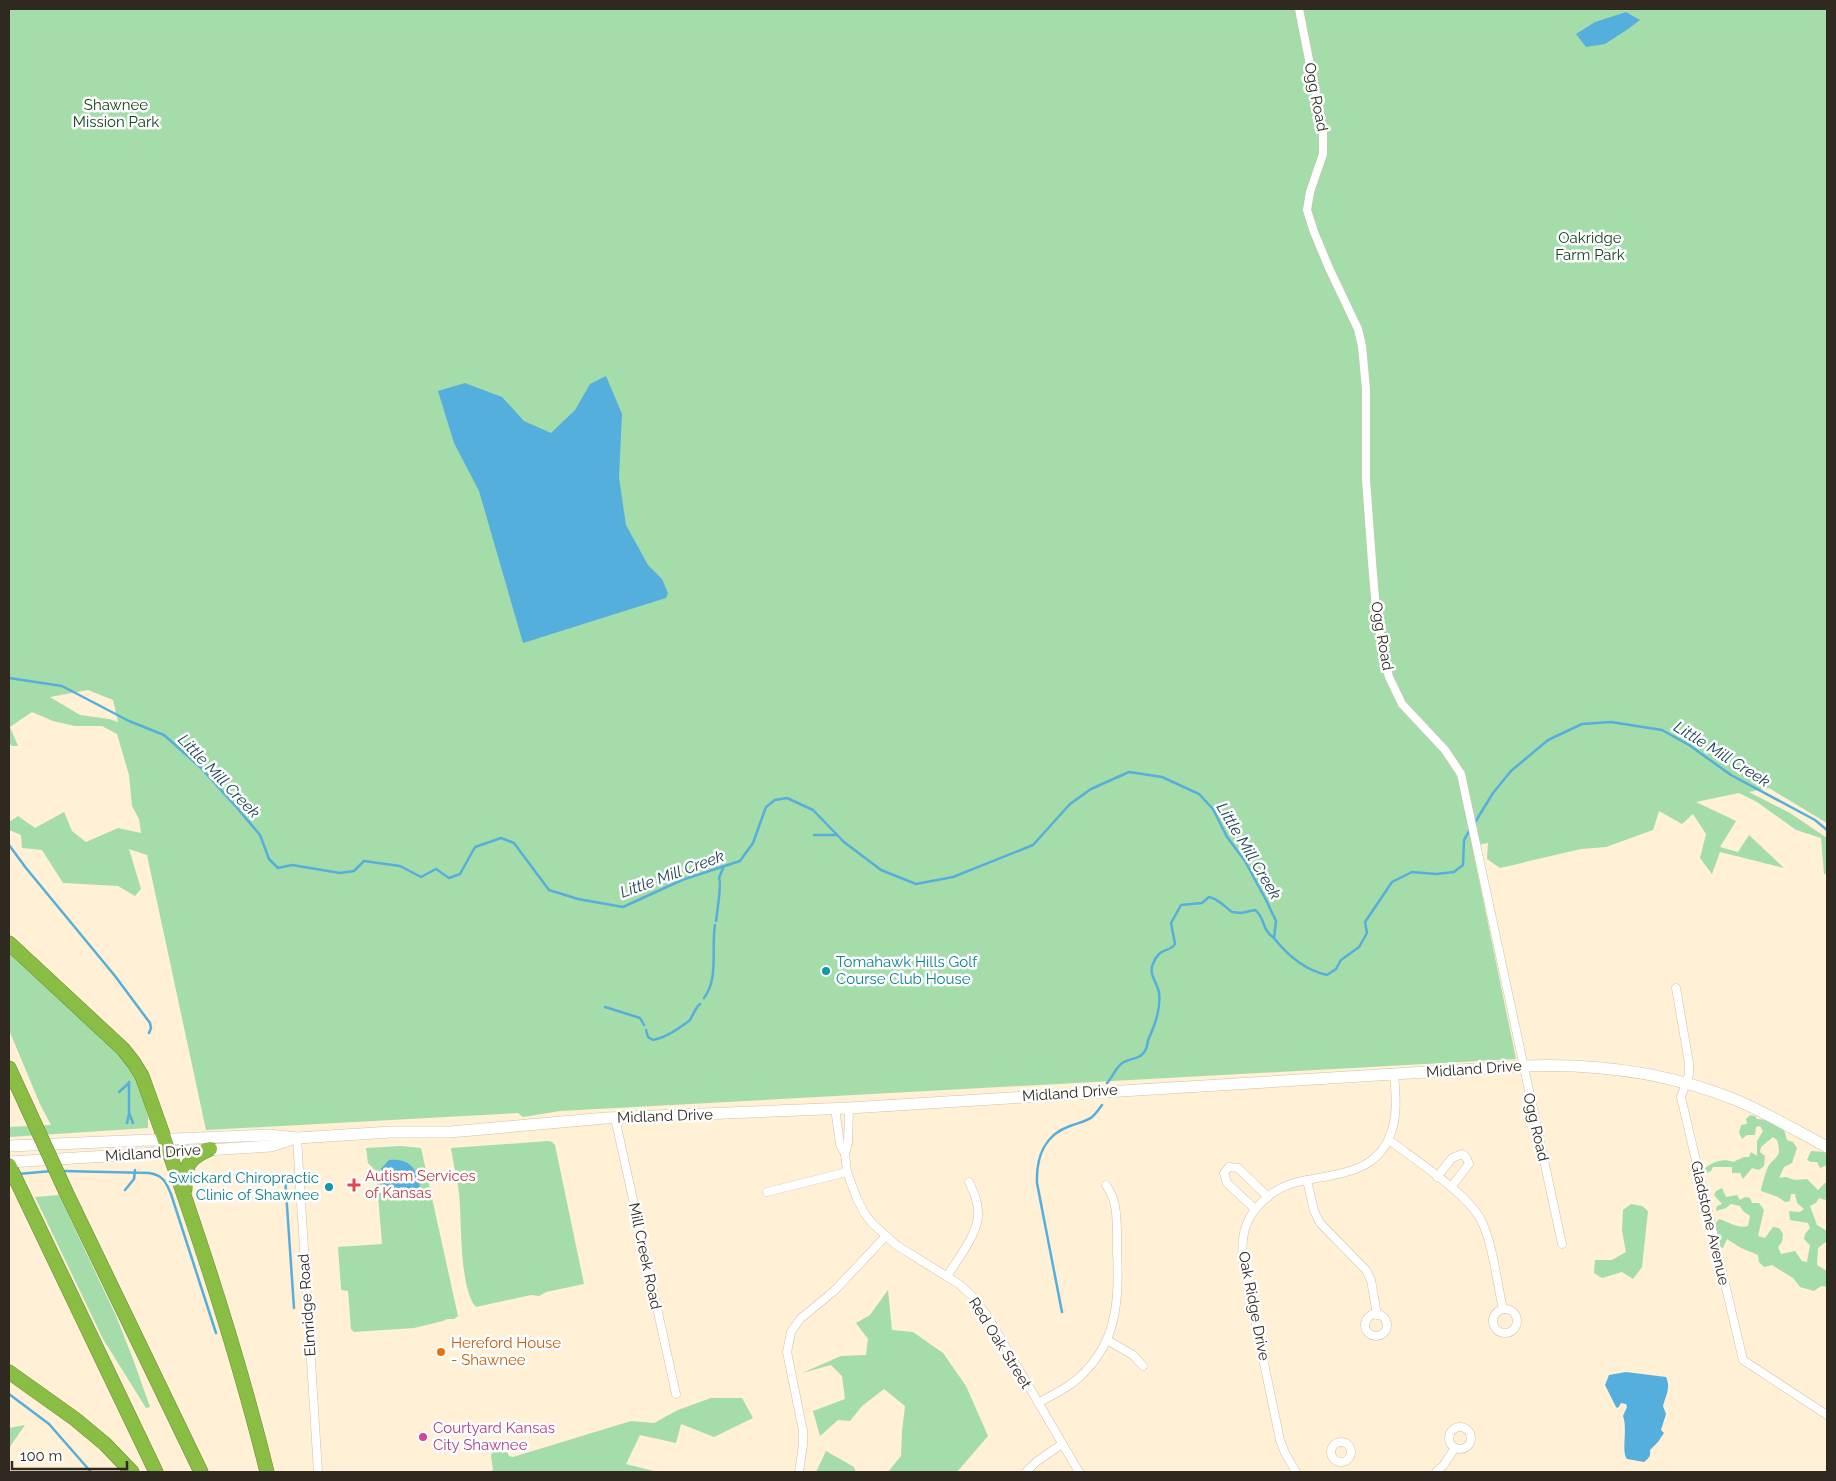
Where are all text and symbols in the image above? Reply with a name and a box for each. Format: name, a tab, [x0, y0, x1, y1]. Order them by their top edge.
street label: Ogg Road	[1301, 61, 1331, 133]
park label: Shawnee Mission Park	[73, 96, 159, 131]
park label: Oakridge Farm Park	[1555, 229, 1625, 264]
street label: Ogg Road	[1367, 600, 1397, 672]
water label: Little Mill Creek	[1670, 717, 1774, 791]
water label: Little Mill Creek	[174, 730, 264, 822]
water label: Little Mill Creek	[1213, 799, 1286, 903]
water label: Little Mill Creek	[617, 846, 727, 902]
place label: Tomahawk Hills Golf Course Club House	[836, 953, 978, 988]
marker: Tomahawk Hills Golf Course Club House	[820, 965, 832, 977]
street label: Midland Drive	[1426, 1057, 1523, 1081]
street label: Midland Drive	[1022, 1081, 1119, 1105]
street label: Ogg Road	[1519, 1091, 1553, 1163]
street label: Midland Drive	[617, 1105, 713, 1127]
street label: Midland Drive	[105, 1141, 202, 1165]
street label: Gladstone Avenue	[1687, 1159, 1733, 1287]
place label: Autism Services of Kansas	[365, 1167, 476, 1202]
place label: Swickard Chiropractic Clinic of Shawnee	[168, 1169, 319, 1204]
marker: Autism Services of Kansas	[347, 1178, 361, 1192]
marker: Swickard Chiropractic Clinic of Shawnee	[323, 1181, 335, 1193]
street label: Mill Creek Road	[625, 1201, 665, 1311]
street label: Oak Ridge Drive	[1235, 1250, 1273, 1362]
street label: Elmridge Road	[294, 1253, 320, 1357]
street label: Red Oak Street	[965, 1294, 1035, 1392]
place label: Hereford House - Shawnee	[451, 1334, 561, 1369]
marker: Hereford House - Shawnee	[435, 1346, 447, 1358]
place label: Courtyard Kansas City Shawnee	[433, 1419, 555, 1454]
marker: Courtyard Kansas City Shawnee	[417, 1431, 429, 1443]
scale bar	[12, 1438, 128, 1470]
text: 100 m	[20, 1447, 62, 1465]

